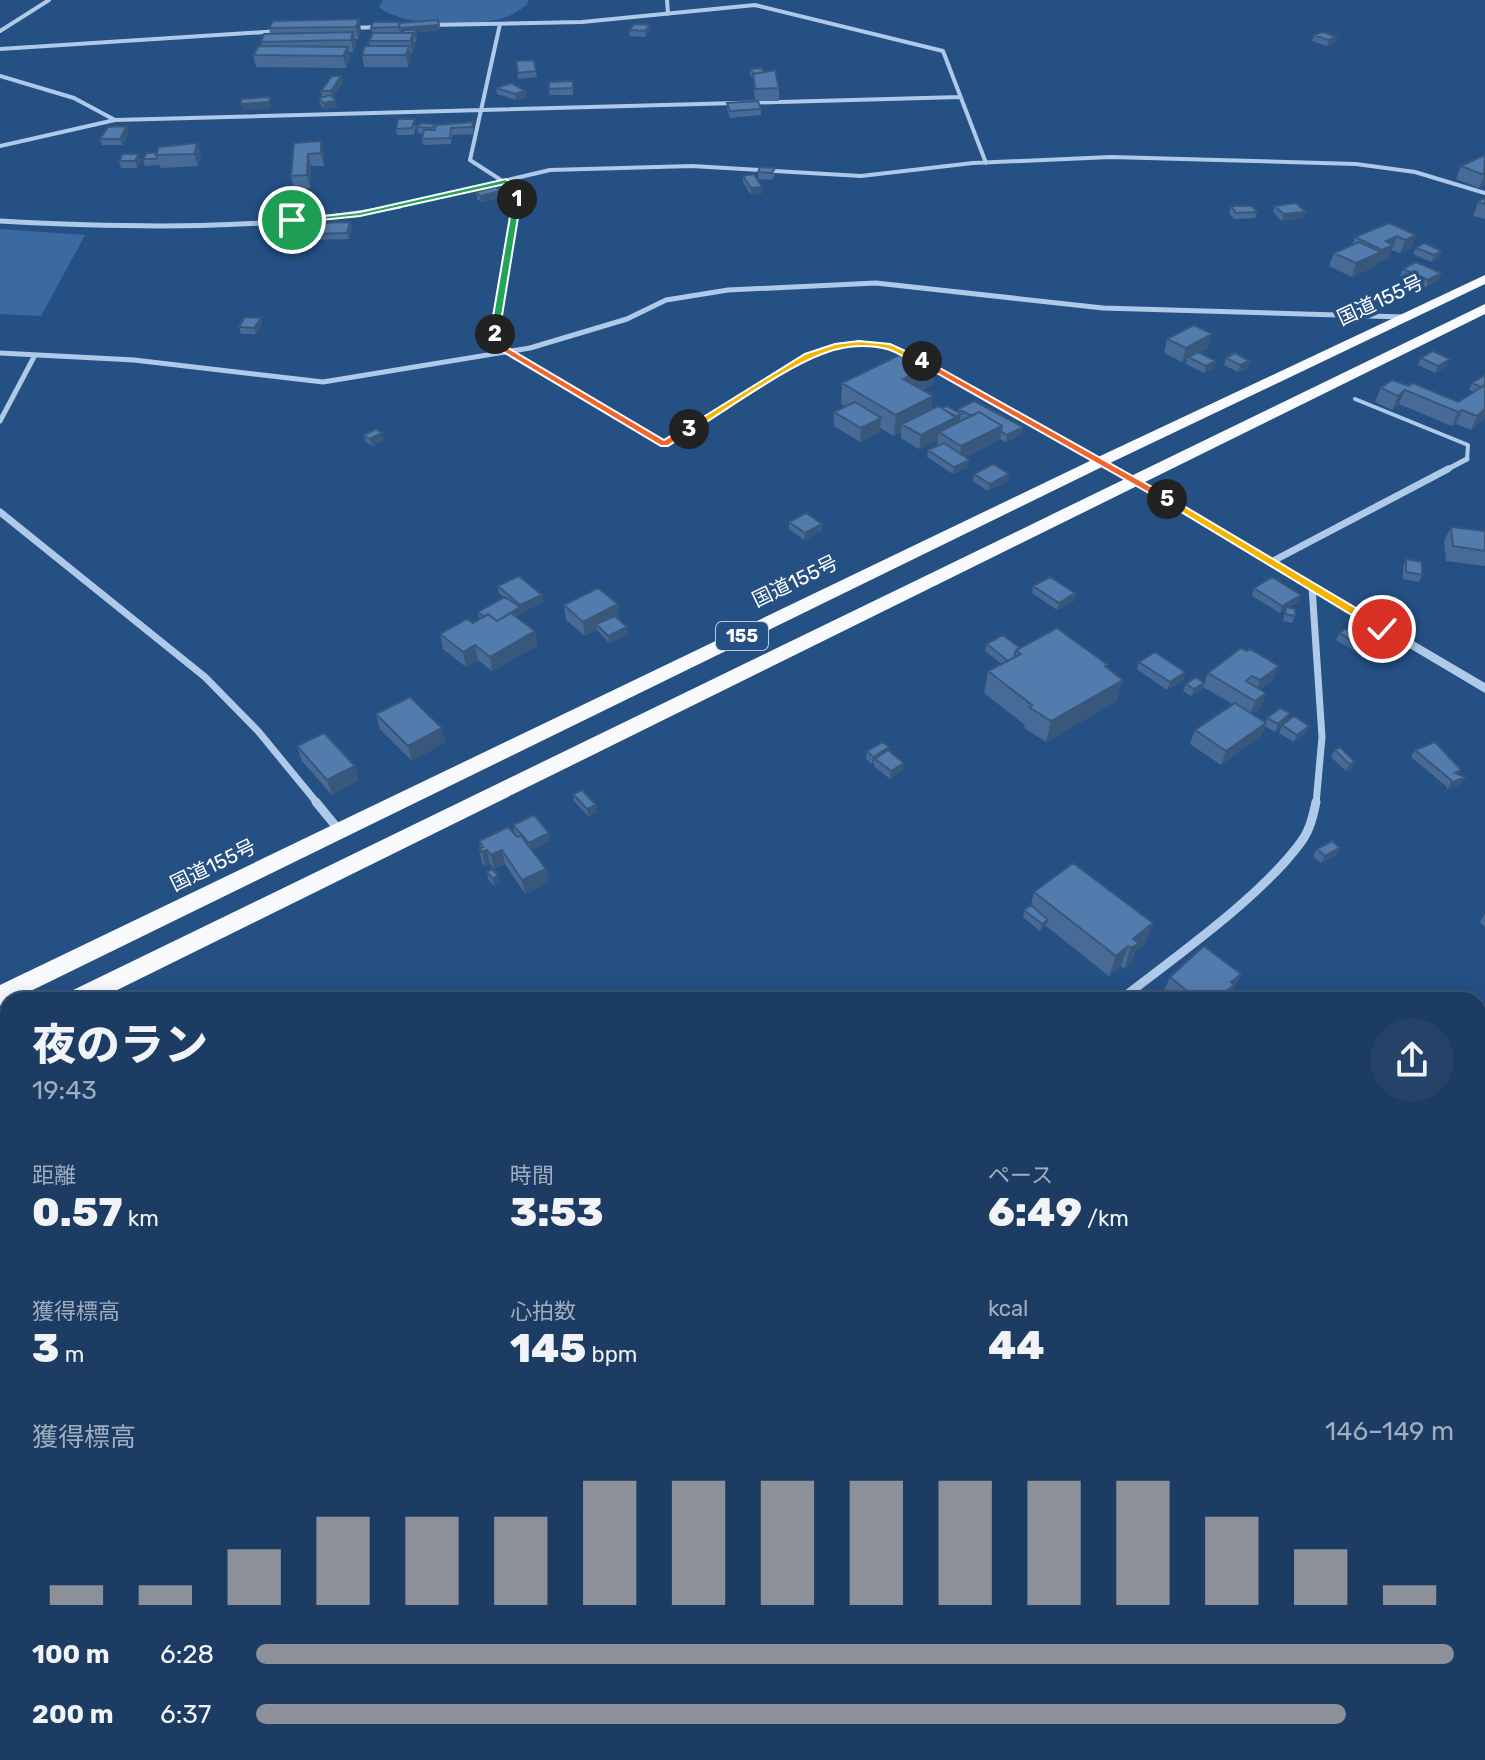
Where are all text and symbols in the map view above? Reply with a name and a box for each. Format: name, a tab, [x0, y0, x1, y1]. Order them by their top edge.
pin: 1	[497, 179, 537, 219]
text: 1	[512, 185, 522, 212]
pin	[258, 186, 326, 254]
icon: arrive	[270, 198, 314, 242]
street label: 国道155号	[1333, 270, 1427, 330]
pin: 2	[475, 314, 515, 354]
text: 2	[488, 320, 502, 347]
pin: 4	[902, 341, 942, 381]
text: 4	[914, 347, 930, 374]
pin: 3	[669, 409, 709, 449]
text: 3	[682, 415, 696, 442]
pin: 5	[1147, 479, 1187, 519]
text: 5	[1160, 485, 1174, 512]
street label: 国道155号	[748, 550, 842, 612]
pin	[1348, 595, 1416, 663]
icon: check	[1360, 607, 1404, 651]
road number: 155	[716, 622, 768, 650]
street label: 国道155号	[166, 834, 260, 896]
button: share	[1370, 1018, 1454, 1102]
text: 夜のラン	[32, 1019, 208, 1071]
text: 19:43	[32, 1075, 97, 1106]
text: 距離	[32, 1162, 76, 1189]
text: 時間	[510, 1162, 554, 1189]
text: ペース	[988, 1162, 1053, 1189]
text: 0.57	[32, 1189, 122, 1236]
text: 3:53	[510, 1189, 604, 1236]
text: 6:49	[988, 1189, 1082, 1236]
text: km	[122, 1205, 159, 1232]
text: /km	[1082, 1205, 1129, 1232]
text: kcal	[988, 1295, 1028, 1322]
text: 獲得標高	[32, 1298, 120, 1325]
text: 心拍数	[510, 1298, 576, 1325]
text: 44	[988, 1322, 1045, 1369]
text: 3	[32, 1325, 59, 1372]
text: 145	[510, 1325, 586, 1372]
text: m	[59, 1341, 84, 1368]
text: bpm	[586, 1341, 637, 1368]
text: 146–149 m	[1325, 1416, 1454, 1447]
text: 獲得標高	[32, 1422, 136, 1453]
text: 100 m	[32, 1639, 110, 1670]
text: 6:28	[160, 1639, 214, 1670]
text: 200 m	[32, 1699, 114, 1730]
text: 6:37	[160, 1699, 211, 1730]

